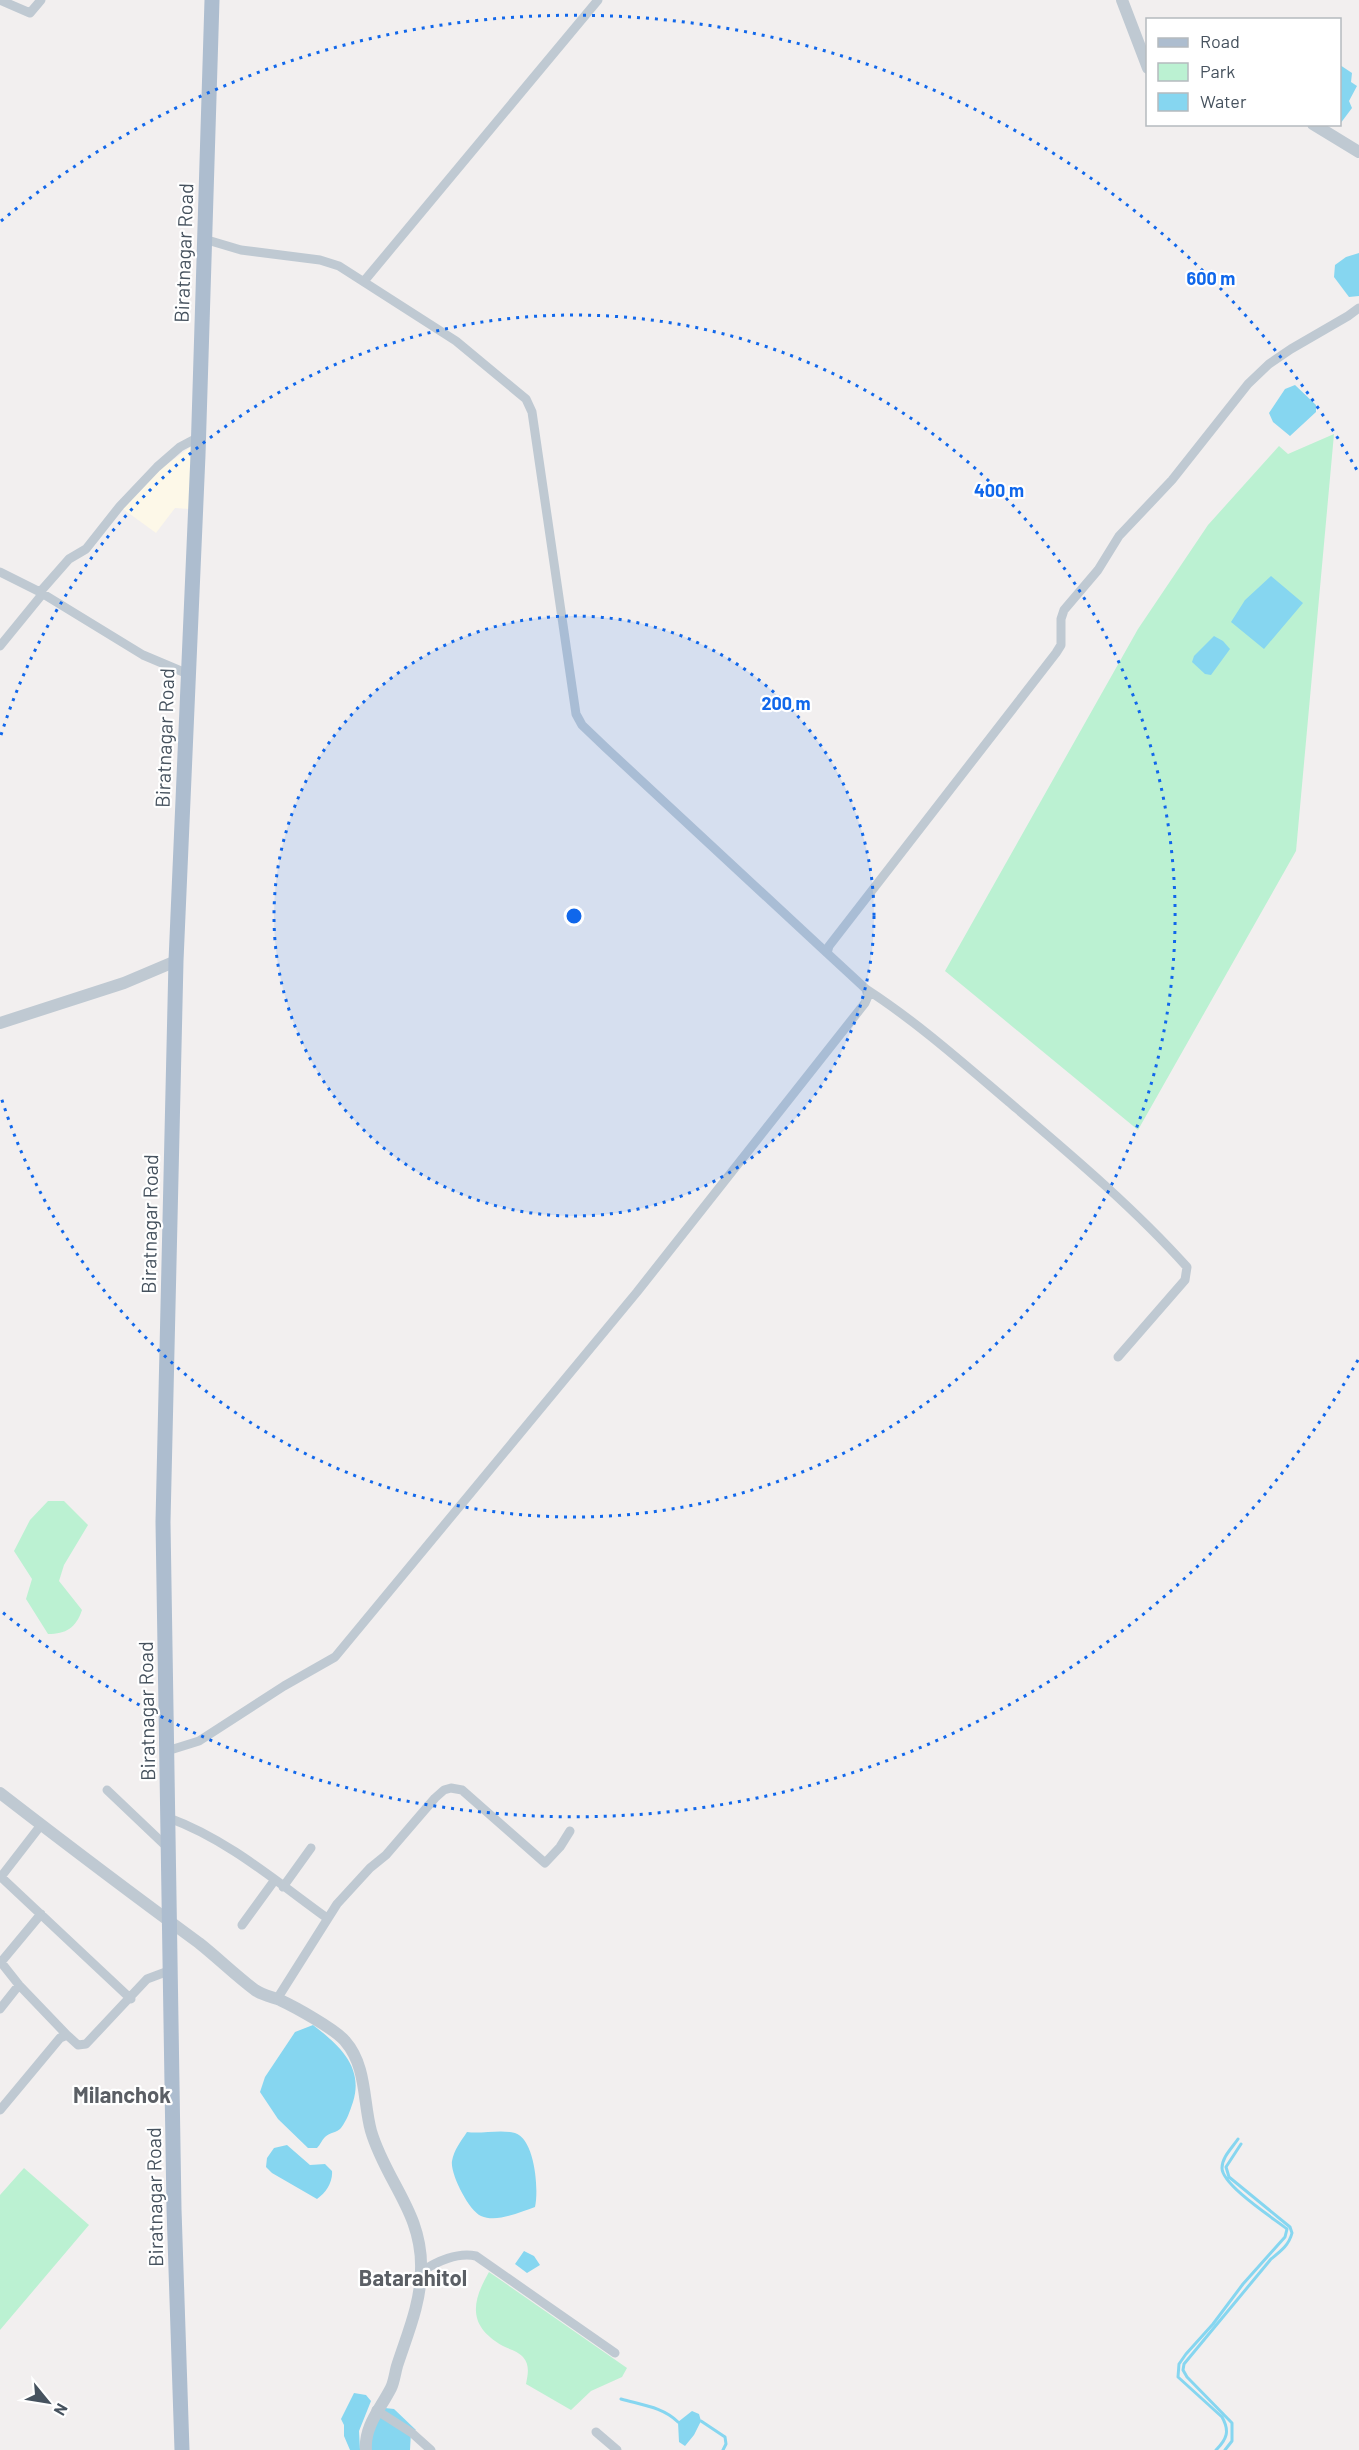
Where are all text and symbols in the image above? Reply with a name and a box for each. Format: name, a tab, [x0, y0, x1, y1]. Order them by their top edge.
legend	[1146, 18, 1341, 126]
text: Road	[1200, 30, 1240, 52]
text: Park	[1200, 60, 1235, 82]
text: Water	[1200, 90, 1247, 112]
street label: Biratnagar Road	[169, 183, 197, 323]
text: 600 m	[1187, 267, 1235, 289]
text: 400 m	[974, 479, 1024, 501]
street label: Biratnagar Road	[150, 668, 178, 808]
text: 200 m	[761, 692, 811, 714]
centre of rings	[564, 906, 584, 926]
street label: Biratnagar Road	[136, 1154, 162, 1294]
street label: Biratnagar Road	[133, 1641, 159, 1781]
district label: Milanchok	[73, 2081, 171, 2107]
street label: Biratnagar Road	[141, 2127, 167, 2267]
district label: Batarahitol	[359, 2264, 467, 2290]
north arrow	[18, 2372, 78, 2432]
text: N	[51, 2400, 72, 2419]

